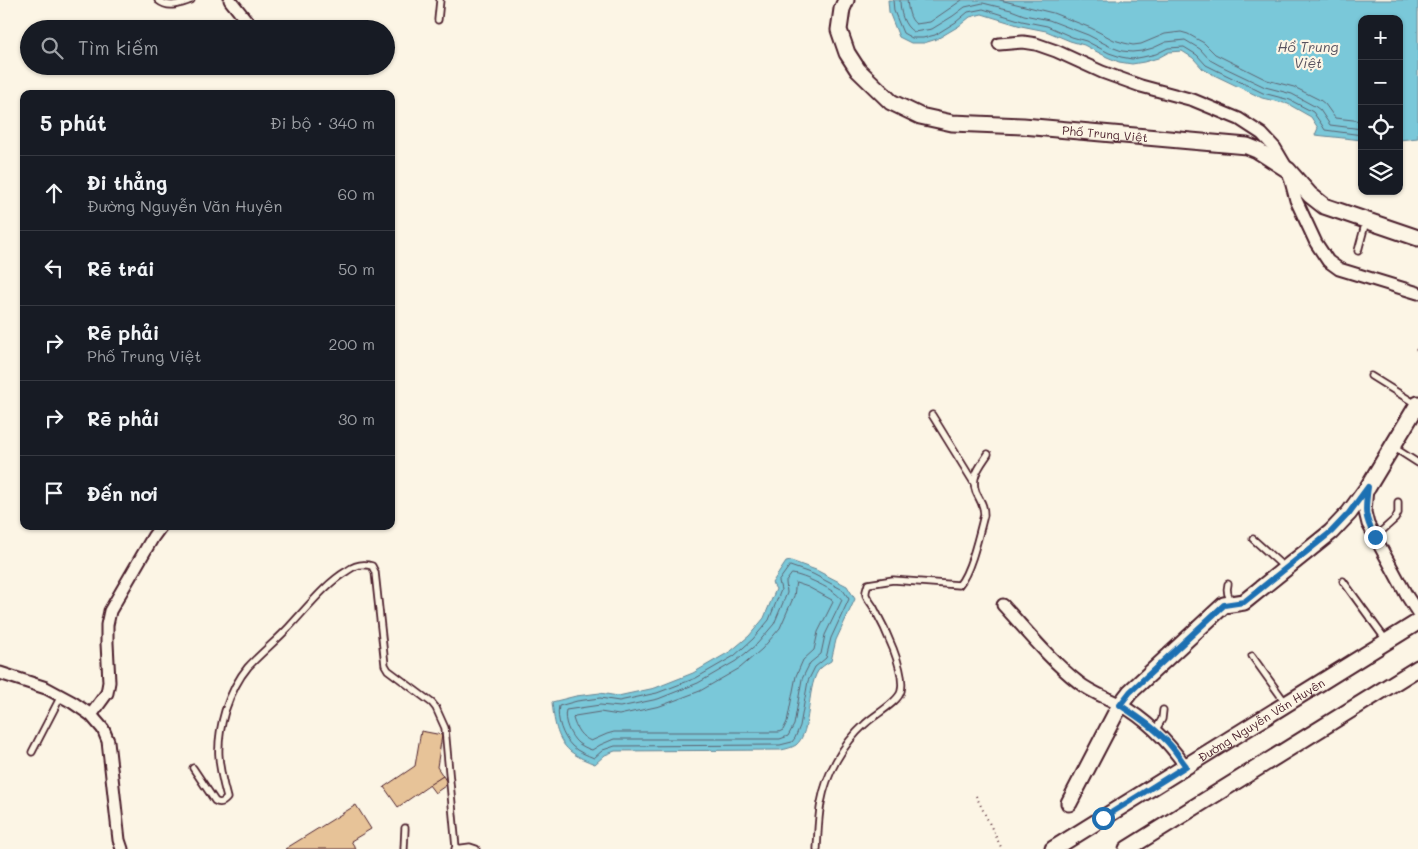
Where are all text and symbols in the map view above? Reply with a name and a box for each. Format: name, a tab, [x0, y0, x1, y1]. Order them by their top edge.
map controls	[1358, 15, 1403, 195]
button: +	[1358, 15, 1403, 60]
search box	[20, 20, 395, 75]
icon: search	[38, 34, 66, 62]
text: Tìm kiếm	[78, 35, 159, 60]
water label: Hồ Trung Việt	[1277, 37, 1339, 72]
button: −	[1358, 60, 1403, 105]
button: locate	[1358, 105, 1403, 150]
text: 5 phút	[40, 109, 107, 136]
text: Đi bộ · 340 m	[270, 112, 375, 133]
street label: Phố Trung Việt	[1061, 122, 1149, 145]
button: layers	[1358, 150, 1403, 195]
text: Đi thẳng	[87, 170, 167, 195]
icon: ahead	[40, 179, 68, 207]
text: 60 m	[338, 183, 375, 204]
text: Đường Nguyễn Văn Huyên	[87, 195, 282, 216]
icon: left	[40, 254, 68, 282]
text: Rẽ trái	[87, 256, 155, 281]
text: 50 m	[338, 258, 375, 279]
text: Rẽ phải	[87, 320, 159, 345]
icon: right	[40, 329, 68, 357]
text: 200 m	[328, 333, 375, 354]
text: Phố Trung Việt	[87, 345, 202, 366]
icon: right	[40, 404, 68, 432]
text: Rẽ phải	[87, 406, 159, 431]
text: 30 m	[338, 408, 375, 429]
icon: arrive	[40, 479, 68, 507]
text: Đến nơi	[87, 481, 159, 506]
route end	[1364, 526, 1387, 549]
street label: Đường Nguyễn Văn Huyên	[1195, 674, 1328, 765]
route start	[1092, 807, 1115, 830]

